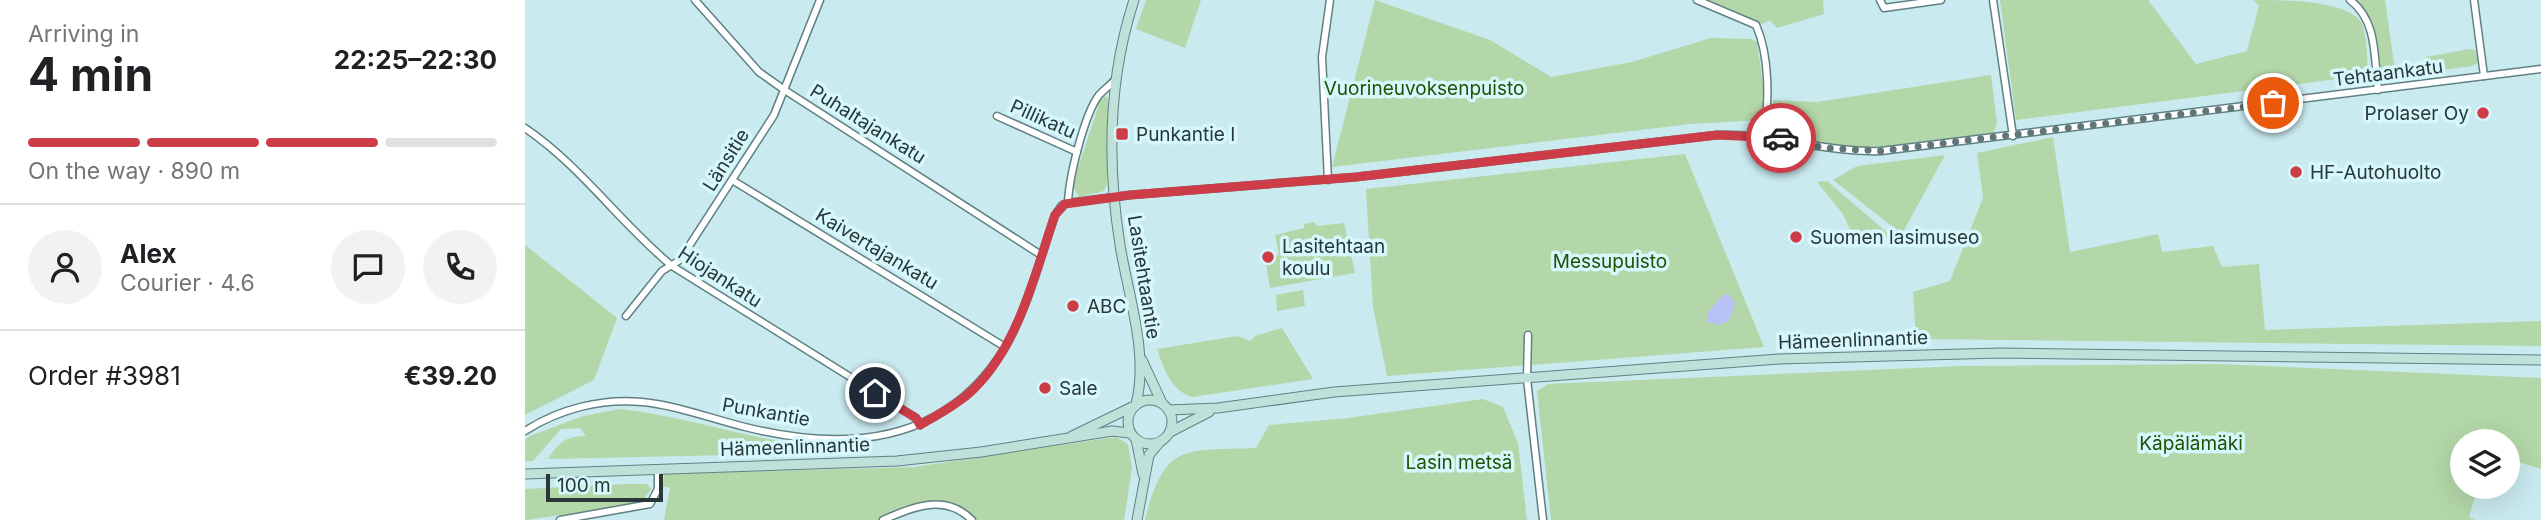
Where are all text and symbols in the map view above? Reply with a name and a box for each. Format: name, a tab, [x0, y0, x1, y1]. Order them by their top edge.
text: Arriving in	[28, 20, 139, 48]
text: 22:25–22:30	[334, 44, 497, 75]
text: 4 min	[28, 46, 153, 102]
street label: Tehtaankatu	[2332, 55, 2444, 91]
pin	[2243, 73, 2303, 133]
park label: Vuorineuvoksenpuisto	[1324, 77, 1524, 100]
street label: Puhaltajankatu	[806, 79, 930, 169]
icon: bag	[2254, 84, 2292, 122]
street label: Pillikatu	[1007, 94, 1079, 144]
place label: Prolaser Oy	[2365, 102, 2469, 125]
courier	[1746, 103, 1816, 173]
marker: Prolaser Oy	[2475, 105, 2491, 121]
icon: car	[1762, 119, 1800, 157]
place label: Punkantie I	[1136, 123, 1235, 146]
street label: Länsitie	[698, 125, 754, 195]
marker: Punkantie I	[1114, 126, 1130, 142]
text: On the way · 890 m	[28, 157, 240, 185]
place label: HF-Autohuolto	[2310, 161, 2441, 184]
marker: HF-Autohuolto	[2288, 164, 2304, 180]
street label: Kaivertajankatu	[812, 203, 942, 295]
street label: Lasitehtaantie	[1123, 213, 1165, 341]
place label: Suomen lasimuseo	[1810, 226, 1979, 249]
marker: Suomen lasimuseo	[1788, 229, 1804, 245]
button: person	[28, 230, 102, 304]
button: chat	[331, 230, 405, 304]
button: phone	[423, 230, 497, 304]
place label: Lasitehtaan koulu	[1282, 235, 1385, 280]
text: Alex	[120, 238, 177, 269]
street label: Hiojankatu	[674, 241, 766, 313]
marker: Lasitehtaan koulu	[1260, 249, 1276, 265]
park label: Messupuisto	[1553, 250, 1667, 273]
text: Courier · 4.6	[120, 269, 255, 297]
place label: ABC	[1087, 295, 1126, 318]
marker: ABC	[1065, 298, 1081, 314]
street label: Hämeenlinnantie	[1778, 326, 1928, 354]
text: Order #3981	[28, 360, 181, 391]
text: €39.20	[404, 360, 497, 391]
pin	[845, 363, 905, 423]
icon: home	[856, 374, 894, 412]
place label: Sale	[1059, 377, 1098, 400]
marker: Sale	[1037, 380, 1053, 396]
street label: Punkantie	[720, 393, 812, 431]
map controls	[2450, 429, 2520, 499]
button: layers	[2450, 429, 2520, 499]
park label: Käpälämäki	[2139, 432, 2243, 455]
street label: Hämeenlinnantie	[720, 433, 870, 461]
park label: Lasin metsä	[1405, 451, 1513, 474]
scale bar	[546, 471, 663, 503]
text: 100 m	[557, 474, 611, 497]

